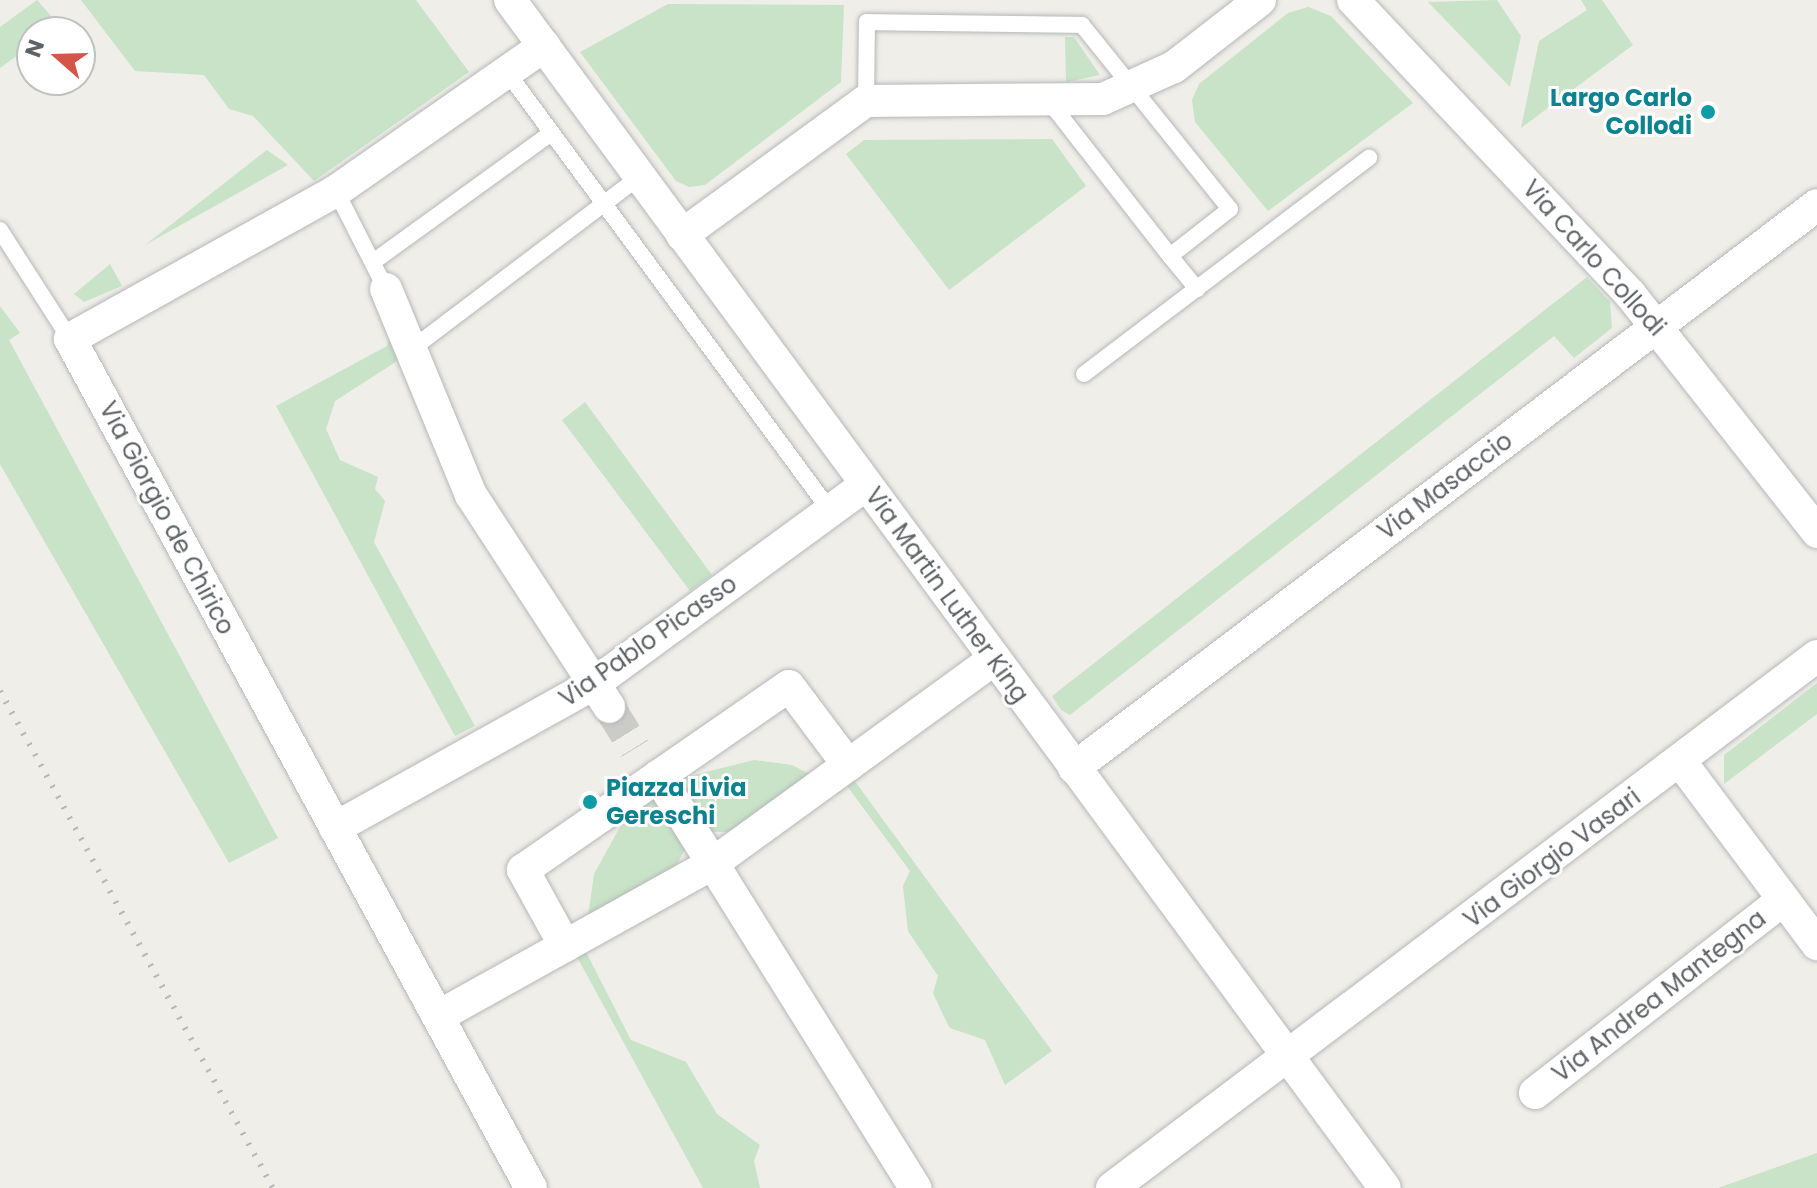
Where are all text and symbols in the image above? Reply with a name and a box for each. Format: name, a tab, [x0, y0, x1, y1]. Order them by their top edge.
north arrow	[16, 16, 96, 96]
text: N	[17, 35, 52, 61]
place label: Largo Carlo Collodi	[1550, 84, 1692, 140]
marker: Largo Carlo Collodi	[1699, 103, 1717, 121]
street label: Via Carlo Collodi	[1517, 174, 1671, 342]
street label: Via Giorgio de Chirico	[93, 397, 241, 639]
street label: Via Masaccio	[1372, 426, 1518, 546]
street label: Via Martin Luther King	[859, 482, 1035, 708]
street label: Via Pablo Picasso	[554, 569, 742, 713]
place label: Piazza Livia Gereschi	[606, 774, 746, 830]
street label: Via Giorgio Vasari	[1458, 782, 1646, 934]
marker: Piazza Livia Gereschi	[581, 793, 599, 811]
street label: Via Andrea Mantegna	[1547, 904, 1771, 1088]

